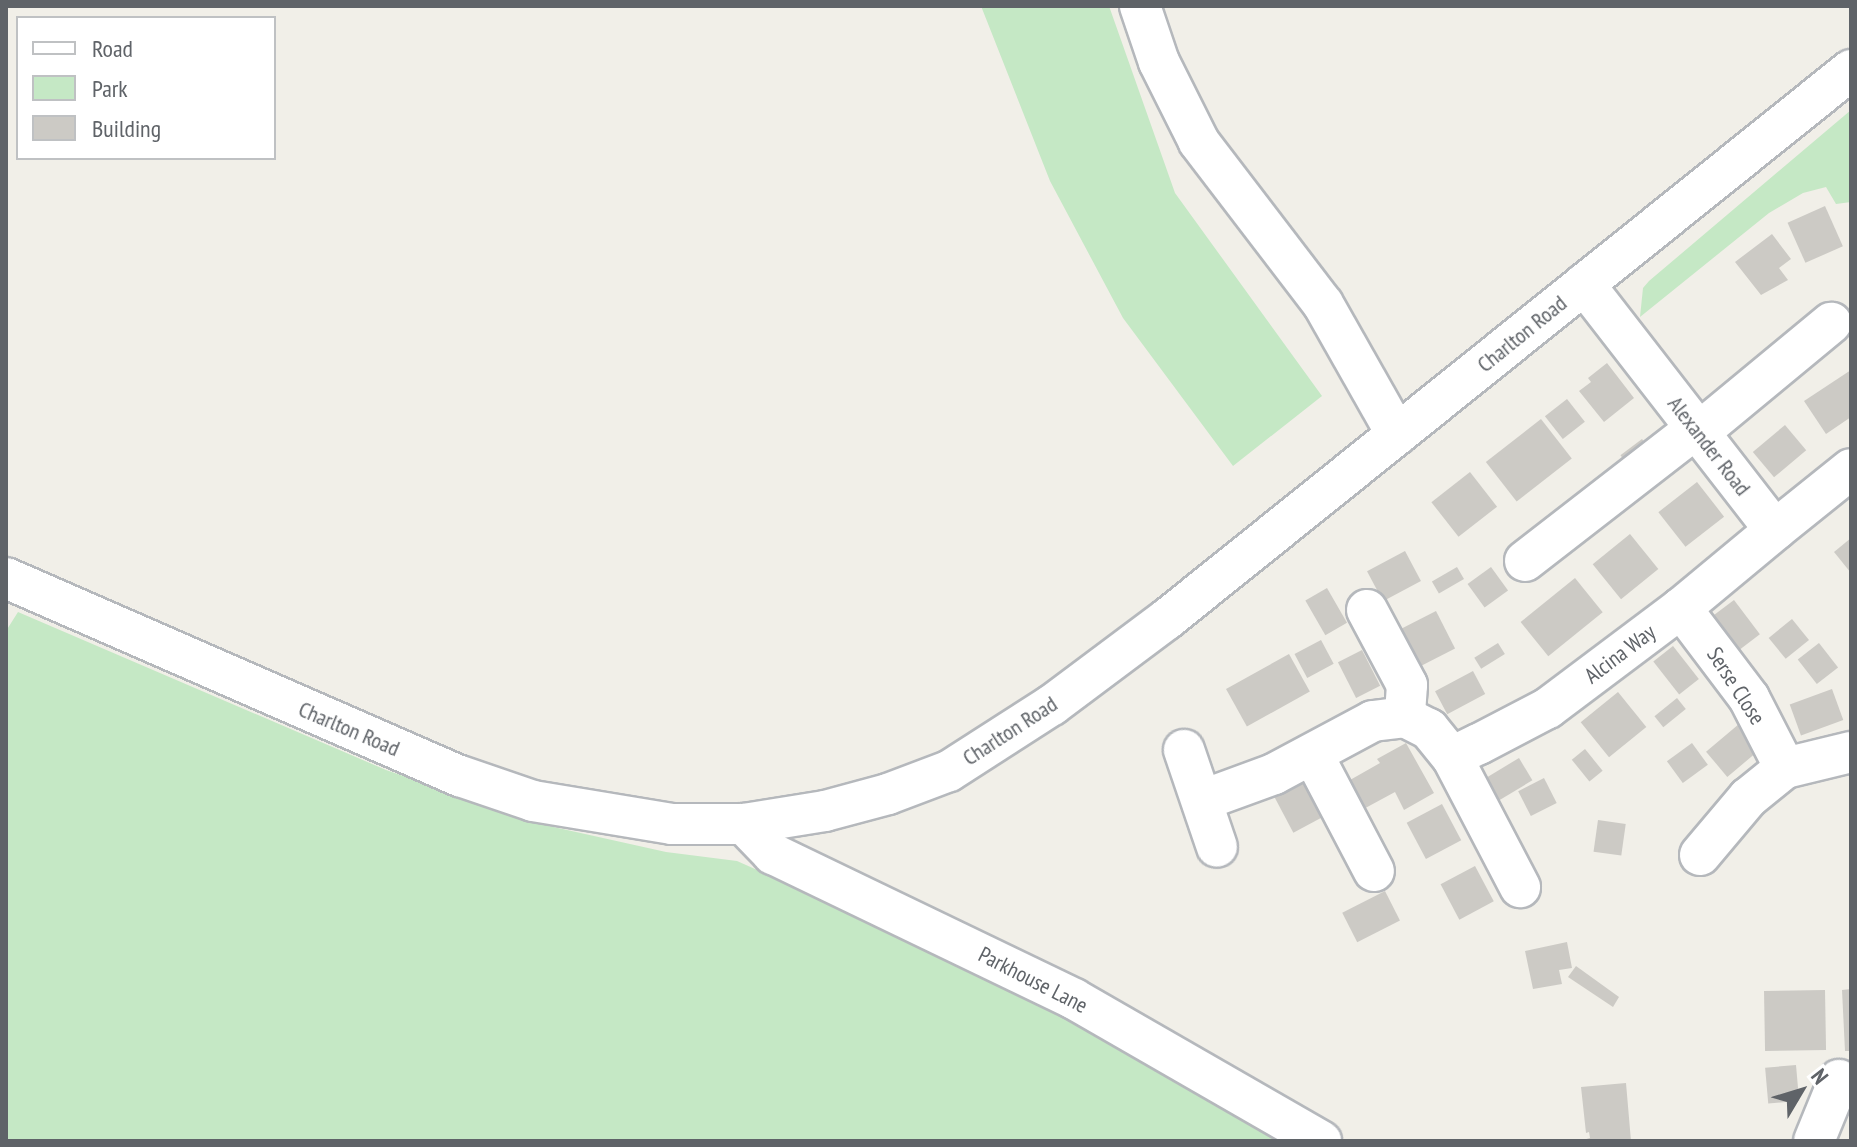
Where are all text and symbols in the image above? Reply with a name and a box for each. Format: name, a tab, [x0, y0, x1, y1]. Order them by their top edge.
legend	[16, 16, 276, 160]
text: Road	[92, 33, 133, 64]
text: Park	[92, 73, 128, 104]
text: Building	[92, 113, 161, 144]
street label: Charlton Road	[1472, 290, 1572, 378]
street label: Alexander Road	[1662, 391, 1756, 501]
street label: Alcina Way	[1579, 619, 1661, 689]
street label: Serse Close	[1701, 642, 1771, 730]
street label: Charlton Road	[958, 691, 1062, 771]
street label: Charlton Road	[295, 696, 403, 762]
street label: Parkhouse Lane	[974, 941, 1092, 1019]
north arrow	[1761, 1051, 1841, 1131]
text: N	[1805, 1063, 1835, 1090]

